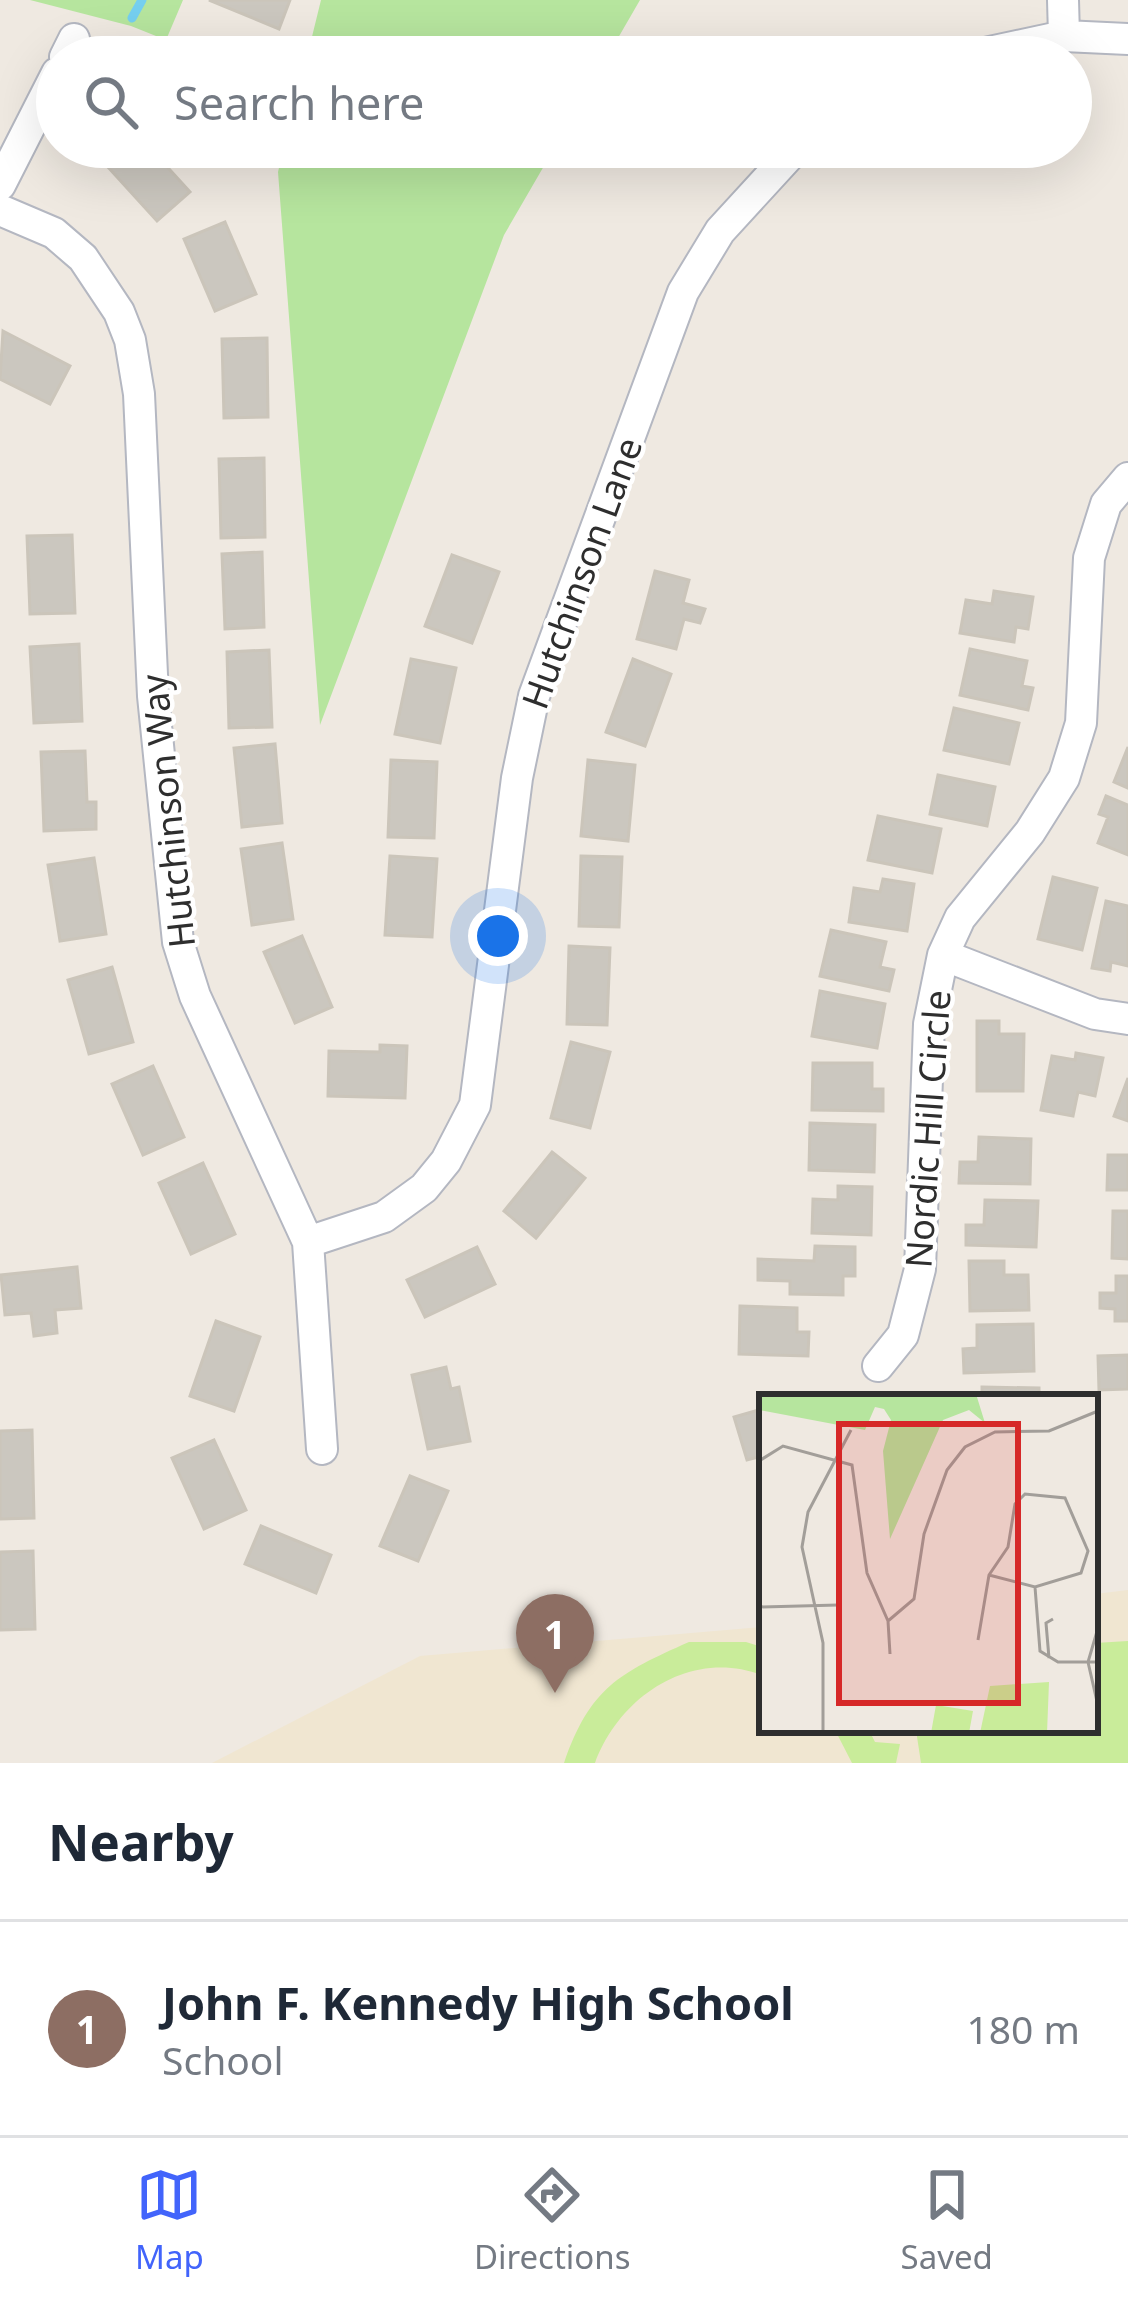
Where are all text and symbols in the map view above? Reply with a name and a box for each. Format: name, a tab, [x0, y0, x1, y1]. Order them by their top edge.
search box	[36, 36, 1092, 168]
icon: search	[78, 69, 144, 135]
text: Search here	[174, 72, 424, 133]
street label: Hutchinson Lane	[510, 430, 653, 715]
street label: Hutchinson Way	[129, 671, 206, 950]
your location	[468, 906, 528, 966]
street label: Nordic Hill Circle	[893, 988, 962, 1269]
inset map	[759, 1394, 1098, 1733]
pin: 1	[516, 1594, 594, 1693]
text: Nearby	[48, 1806, 234, 1876]
text: John F. Kennedy High School	[162, 1972, 794, 2033]
text: 1	[76, 2002, 98, 2055]
text: 180 m	[966, 2002, 1080, 2055]
text: School	[162, 2033, 284, 2086]
tab: Map	[135, 2162, 204, 2279]
tab: Directions	[474, 2162, 631, 2279]
tab: Saved	[901, 2162, 993, 2279]

